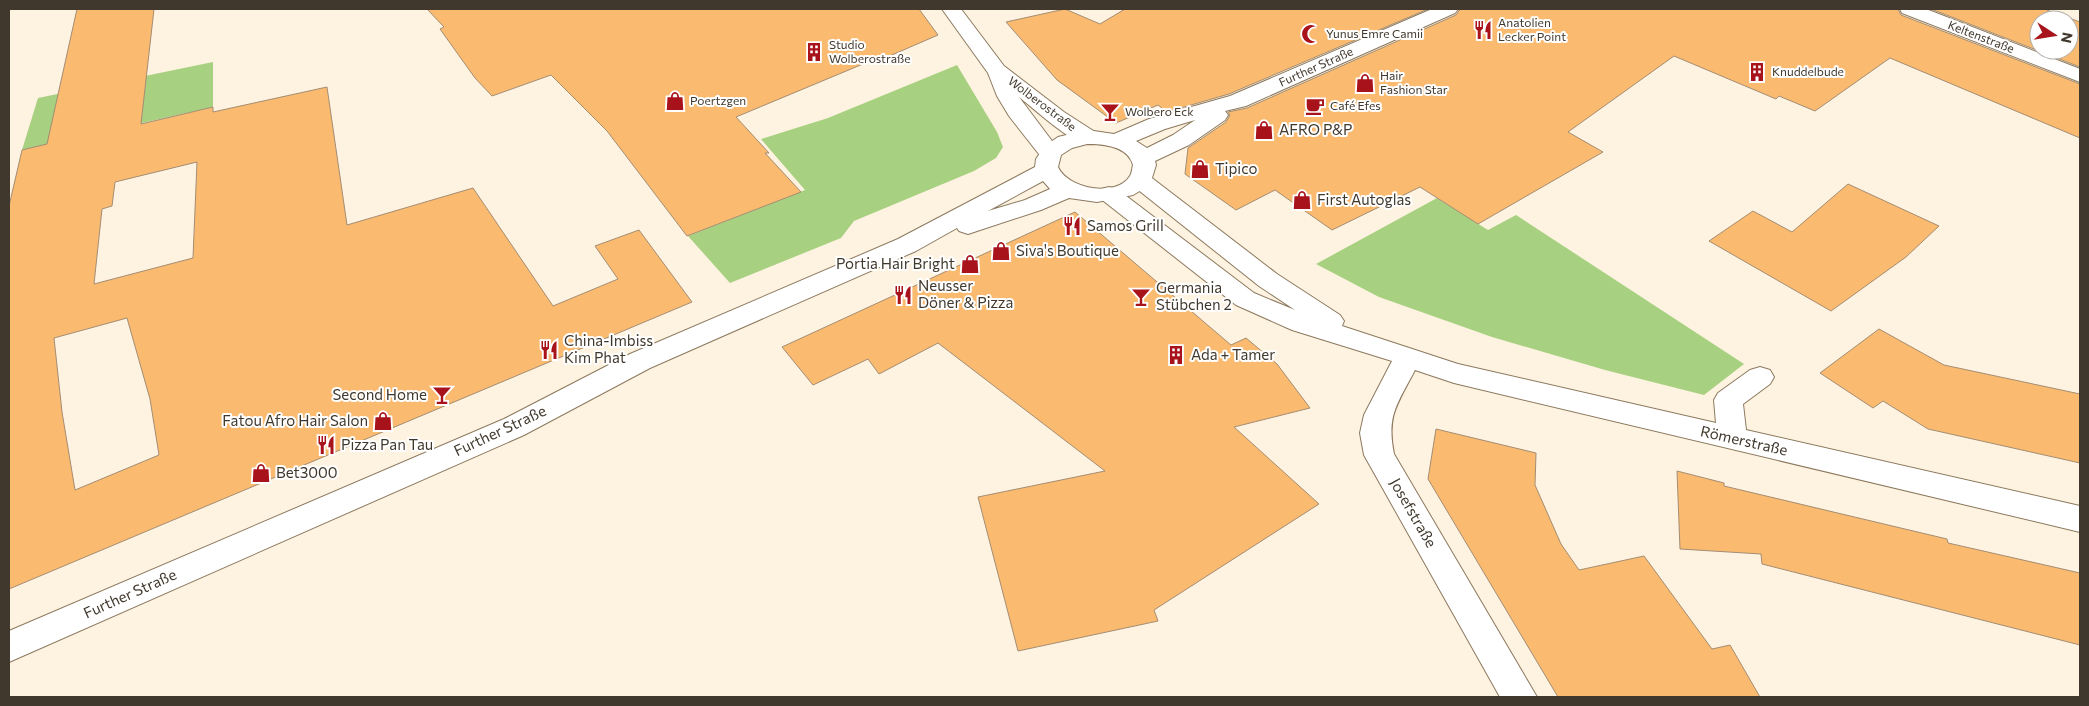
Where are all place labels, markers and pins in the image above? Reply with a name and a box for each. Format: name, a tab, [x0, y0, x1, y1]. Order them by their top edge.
place label: Anatolien Lecker Point	[1498, 15, 1566, 43]
restaurant icon: Anatolien Lecker Point	[1472, 19, 1494, 41]
mosque icon: Yunus Emre Camii	[1300, 23, 1322, 45]
place label: Yunus Emre Camii	[1326, 26, 1423, 40]
place label: Studio Wolberostraße	[829, 37, 911, 65]
building icon: Studio Wolberostraße	[803, 41, 825, 63]
building icon: Knuddelbude	[1746, 61, 1768, 83]
place label: Knuddelbude	[1772, 64, 1844, 78]
place label: Hair Fashion Star	[1380, 68, 1448, 96]
shop icon: Hair Fashion Star	[1354, 72, 1376, 94]
shop icon: Poertzgen	[664, 90, 686, 112]
place label: Poertzgen	[690, 93, 746, 107]
cafe icon: Café Efes	[1304, 95, 1326, 117]
place label: Café Efes	[1330, 98, 1381, 112]
bar icon: Wolbero Eck	[1099, 101, 1121, 123]
place label: Wolbero Eck	[1125, 104, 1194, 118]
shop icon: AFRO P&P	[1253, 119, 1275, 141]
place label: AFRO P&P	[1279, 120, 1352, 138]
shop icon: Tipico	[1189, 158, 1211, 180]
place label: Tipico	[1215, 159, 1258, 177]
shop icon: First Autoglas	[1291, 189, 1313, 211]
place label: First Autoglas	[1317, 190, 1411, 208]
restaurant icon: Samos Grill	[1061, 215, 1083, 237]
place label: Samos Grill	[1087, 216, 1164, 234]
shop icon: Siva's Boutique	[990, 240, 1012, 262]
place label: Siva's Boutique	[1016, 241, 1119, 259]
shop icon: Portia Hair Bright	[959, 253, 981, 275]
place label: Portia Hair Bright	[836, 254, 955, 272]
place label: Neusser Döner & Pizza	[918, 276, 1013, 311]
place label: Germania Stübchen 2	[1156, 278, 1232, 313]
restaurant icon: Neusser Döner & Pizza	[892, 284, 914, 306]
bar icon: Germania Stübchen 2	[1130, 286, 1152, 308]
place label: China-Imbiss Kim Phat	[564, 331, 653, 366]
restaurant icon: China-Imbiss Kim Phat	[538, 339, 560, 361]
building icon: Ada + Tamer	[1165, 344, 1187, 366]
place label: Ada + Tamer	[1191, 345, 1275, 363]
bar icon: Second Home	[431, 384, 453, 406]
place label: Second Home	[333, 385, 427, 403]
shop icon: Fatou Afro Hair Salon	[372, 410, 394, 432]
place label: Fatou Afro Hair Salon	[222, 411, 368, 429]
restaurant icon: Pizza Pan Tau	[315, 434, 337, 456]
place label: Pizza Pan Tau	[341, 435, 433, 453]
shop icon: Bet3000	[250, 462, 272, 484]
place label: Bet3000	[276, 463, 338, 481]

